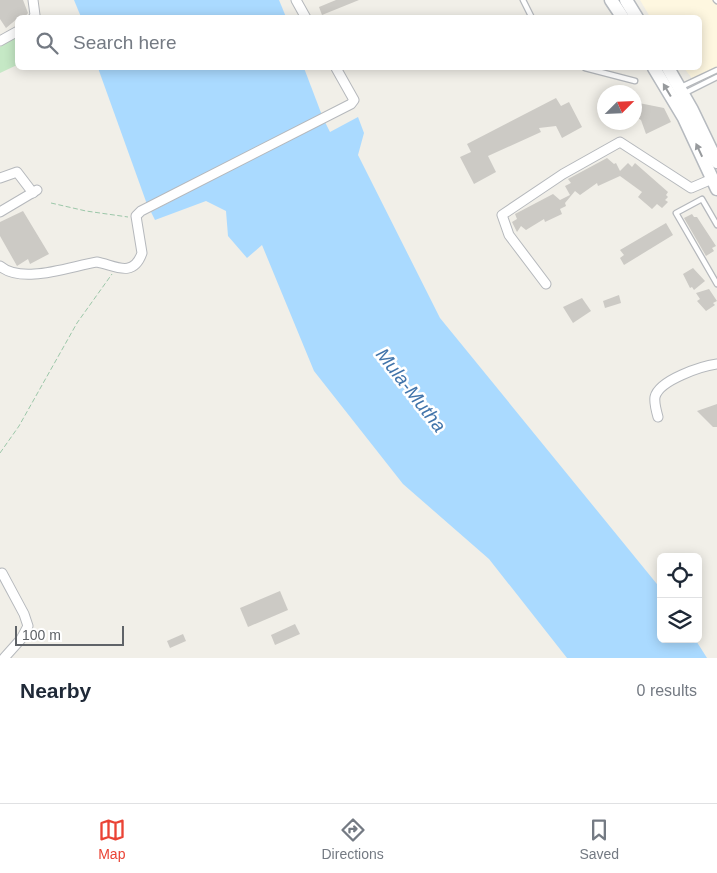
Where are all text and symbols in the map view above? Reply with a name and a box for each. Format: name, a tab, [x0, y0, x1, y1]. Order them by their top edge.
search box	[15, 15, 702, 70]
icon: search	[33, 29, 61, 57]
text: Search here	[73, 32, 177, 53]
one-way arrow	[663, 83, 672, 96]
north arrow	[597, 85, 642, 130]
one-way arrow	[695, 143, 703, 158]
water label: Mula-Mutha	[372, 344, 450, 436]
map controls	[657, 553, 702, 643]
button: locate	[657, 553, 702, 598]
button: layers	[657, 598, 702, 643]
scale bar	[15, 623, 124, 646]
text: 100 m	[22, 627, 61, 643]
text: Nearby	[20, 679, 91, 702]
text: 0 results	[637, 682, 697, 699]
tab: Map	[98, 816, 126, 862]
tab: Directions	[322, 816, 384, 862]
tab: Saved	[579, 816, 619, 862]

